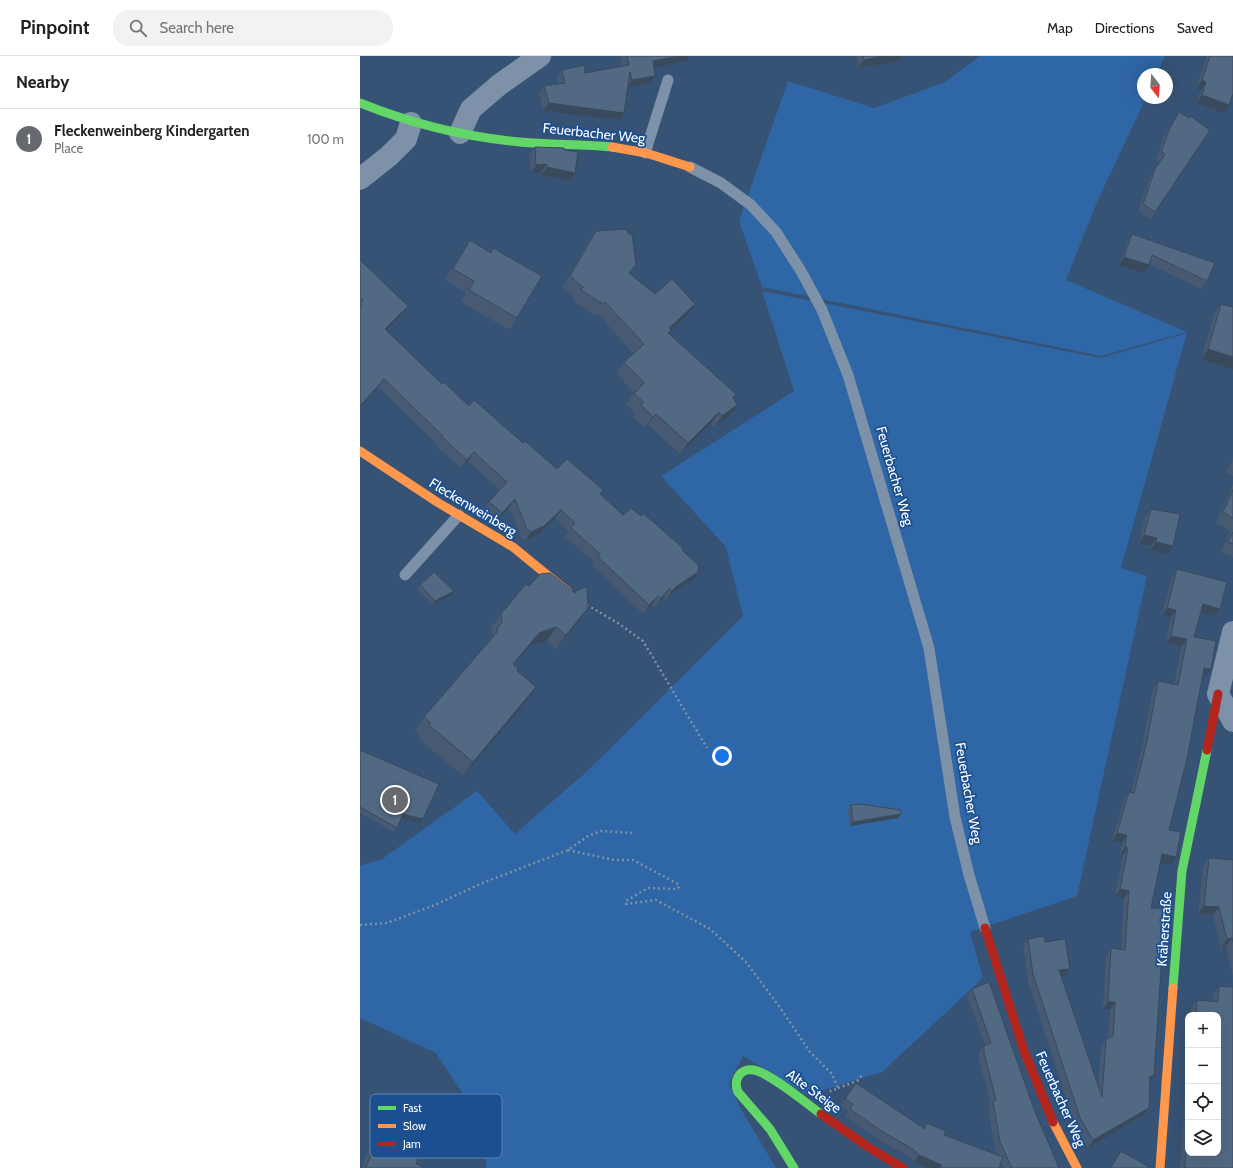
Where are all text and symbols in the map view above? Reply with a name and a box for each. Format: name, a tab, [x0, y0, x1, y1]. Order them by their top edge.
search box	[113, 10, 393, 46]
text: Pinpoint	[20, 16, 89, 39]
icon: search	[127, 17, 149, 39]
text: Search here	[159, 19, 234, 37]
text: Map	[1047, 19, 1073, 37]
text: Directions	[1095, 19, 1155, 37]
text: Saved	[1177, 19, 1213, 37]
north arrow	[1137, 68, 1173, 104]
text: Nearby	[16, 72, 69, 92]
street label: Feuerbacher Weg	[542, 119, 647, 147]
text: Fleckenweinberg Kindergarten	[54, 122, 250, 140]
text: 1	[27, 131, 31, 147]
text: 100 m	[307, 131, 344, 147]
text: Place	[54, 140, 83, 156]
street label: Feuerbacher Weg	[872, 424, 918, 529]
street label: Fleckenweinberg	[426, 474, 521, 541]
street label: Feuerbacher Weg	[951, 741, 987, 846]
your location	[712, 746, 732, 766]
pin: 1	[382, 785, 408, 815]
street label: Kräherstraße	[1152, 891, 1176, 967]
map controls	[1185, 1012, 1221, 1156]
button: +	[1185, 1012, 1221, 1048]
street label: Feuerbacher Weg	[1032, 1048, 1091, 1151]
button: −	[1185, 1048, 1221, 1084]
street label: Alte Steige	[783, 1065, 845, 1117]
button: locate	[1185, 1084, 1221, 1120]
legend	[370, 1094, 502, 1158]
text: Fast	[403, 1101, 422, 1115]
text: Slow	[403, 1119, 426, 1133]
button: layers	[1185, 1120, 1221, 1156]
text: Jam	[402, 1137, 421, 1151]

